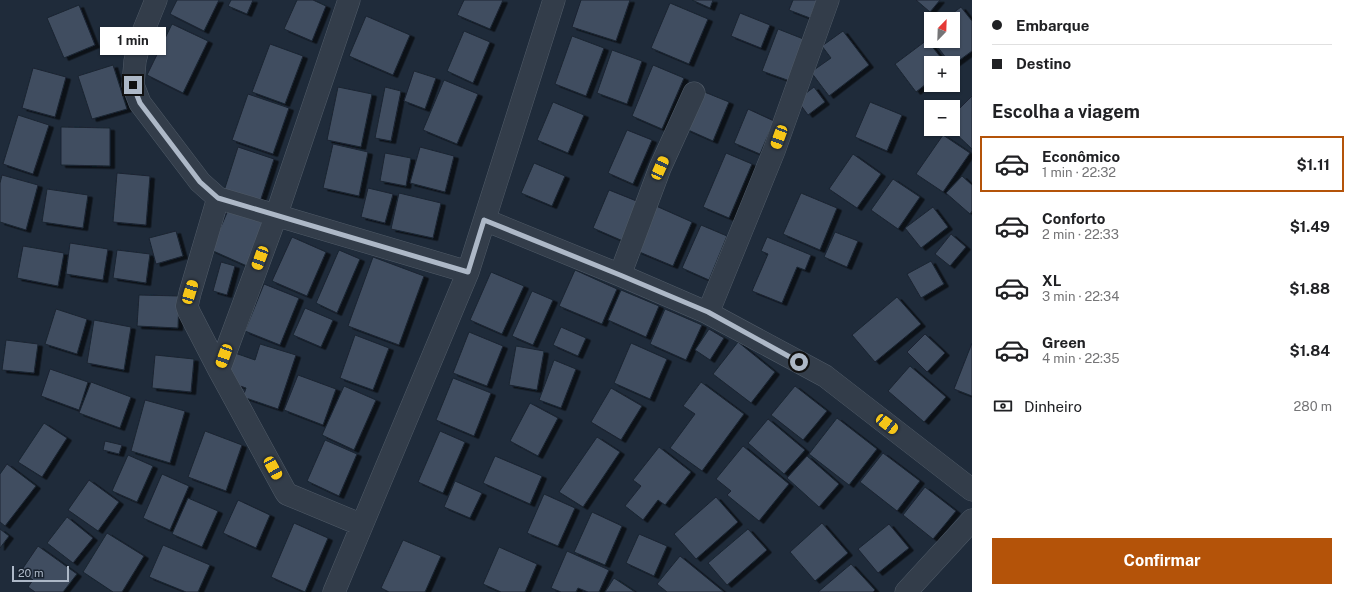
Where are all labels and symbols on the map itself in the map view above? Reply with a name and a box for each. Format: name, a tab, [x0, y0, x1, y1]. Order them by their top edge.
north arrow	[924, 12, 960, 48]
callout: 1 min	[100, 27, 166, 55]
route end	[124, 76, 142, 94]
car	[769, 124, 789, 150]
car	[650, 155, 670, 181]
car	[250, 245, 270, 271]
car	[181, 279, 199, 305]
car	[214, 343, 234, 369]
route start	[790, 353, 808, 371]
car	[874, 412, 900, 436]
car	[262, 455, 284, 481]
scale bar	[12, 564, 69, 583]

